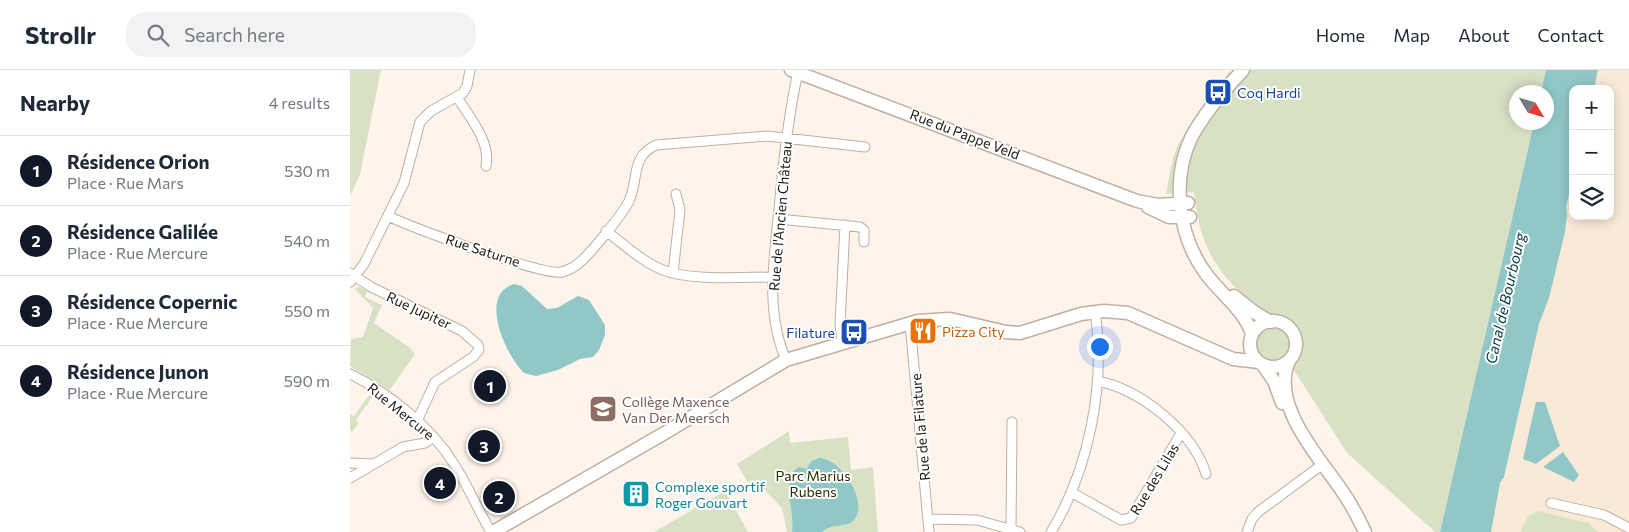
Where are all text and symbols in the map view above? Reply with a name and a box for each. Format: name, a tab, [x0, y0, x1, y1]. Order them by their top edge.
search box	[126, 12, 476, 57]
text: Strollr	[25, 20, 96, 49]
icon: search	[144, 21, 172, 49]
text: Search here	[184, 23, 285, 46]
text: Home	[1316, 24, 1365, 46]
text: Map	[1393, 24, 1430, 46]
text: About	[1458, 24, 1510, 46]
text: Contact	[1538, 24, 1604, 46]
bus stop icon: Coq Hardi	[1203, 77, 1233, 107]
place label: Coq Hardi	[1237, 84, 1301, 101]
north arrow	[1509, 85, 1554, 130]
map controls	[1569, 85, 1614, 220]
button: +	[1569, 85, 1614, 130]
text: Nearby	[20, 90, 90, 115]
text: 4 results	[269, 93, 330, 112]
street label: Rue du Pappe Veld	[908, 105, 1022, 163]
button: −	[1569, 130, 1614, 175]
street label: Rue de l'Ancien Château	[765, 140, 795, 292]
text: Résidence Orion	[67, 150, 210, 173]
text: 1	[32, 161, 40, 180]
text: 530 m	[284, 161, 330, 180]
text: Place · Rue Mars	[67, 173, 184, 192]
button: layers	[1569, 175, 1614, 220]
text: Résidence Galilée	[67, 220, 218, 243]
street label: Rue Saturne	[444, 230, 522, 270]
water label: Canal de Bourbourg	[1481, 230, 1529, 365]
text: 2	[31, 231, 41, 250]
text: 540 m	[284, 231, 330, 250]
text: Place · Rue Mercure	[67, 243, 208, 262]
street label: Rue Jupiter	[384, 288, 454, 333]
text: Résidence Copernic	[67, 290, 237, 313]
text: 3	[31, 301, 41, 320]
text: 550 m	[284, 301, 330, 320]
text: Place · Rue Mercure	[67, 313, 208, 332]
restaurant icon: Pizza City	[908, 316, 938, 346]
bus stop icon: Filature	[839, 317, 869, 347]
place label: Pizza City	[942, 323, 1004, 340]
place label: Filature	[786, 324, 835, 341]
your location	[1087, 334, 1113, 360]
text: Résidence Junon	[67, 360, 209, 383]
pin: 1	[474, 367, 506, 405]
text: 4	[31, 371, 41, 390]
text: 590 m	[284, 371, 330, 390]
street label: Rue de la Filature	[907, 373, 933, 481]
street label: Rue Mercure	[364, 379, 438, 443]
text: Place · Rue Mercure	[67, 383, 208, 402]
place label: Collège Maxence Van Der Meersch	[622, 393, 730, 426]
school or university icon: Collège Maxence Van Der Meersch	[588, 394, 618, 424]
pin: 3	[468, 427, 500, 465]
street label: Rue des Lilas	[1126, 440, 1182, 518]
pin: 4	[424, 464, 456, 502]
park label: Parc Marius Rubens	[775, 467, 851, 500]
pin: 2	[483, 478, 515, 516]
place label: Complexe sportif Roger Gouvart	[655, 478, 766, 511]
building icon: Complexe sportif Roger Gouvart	[621, 479, 651, 509]

